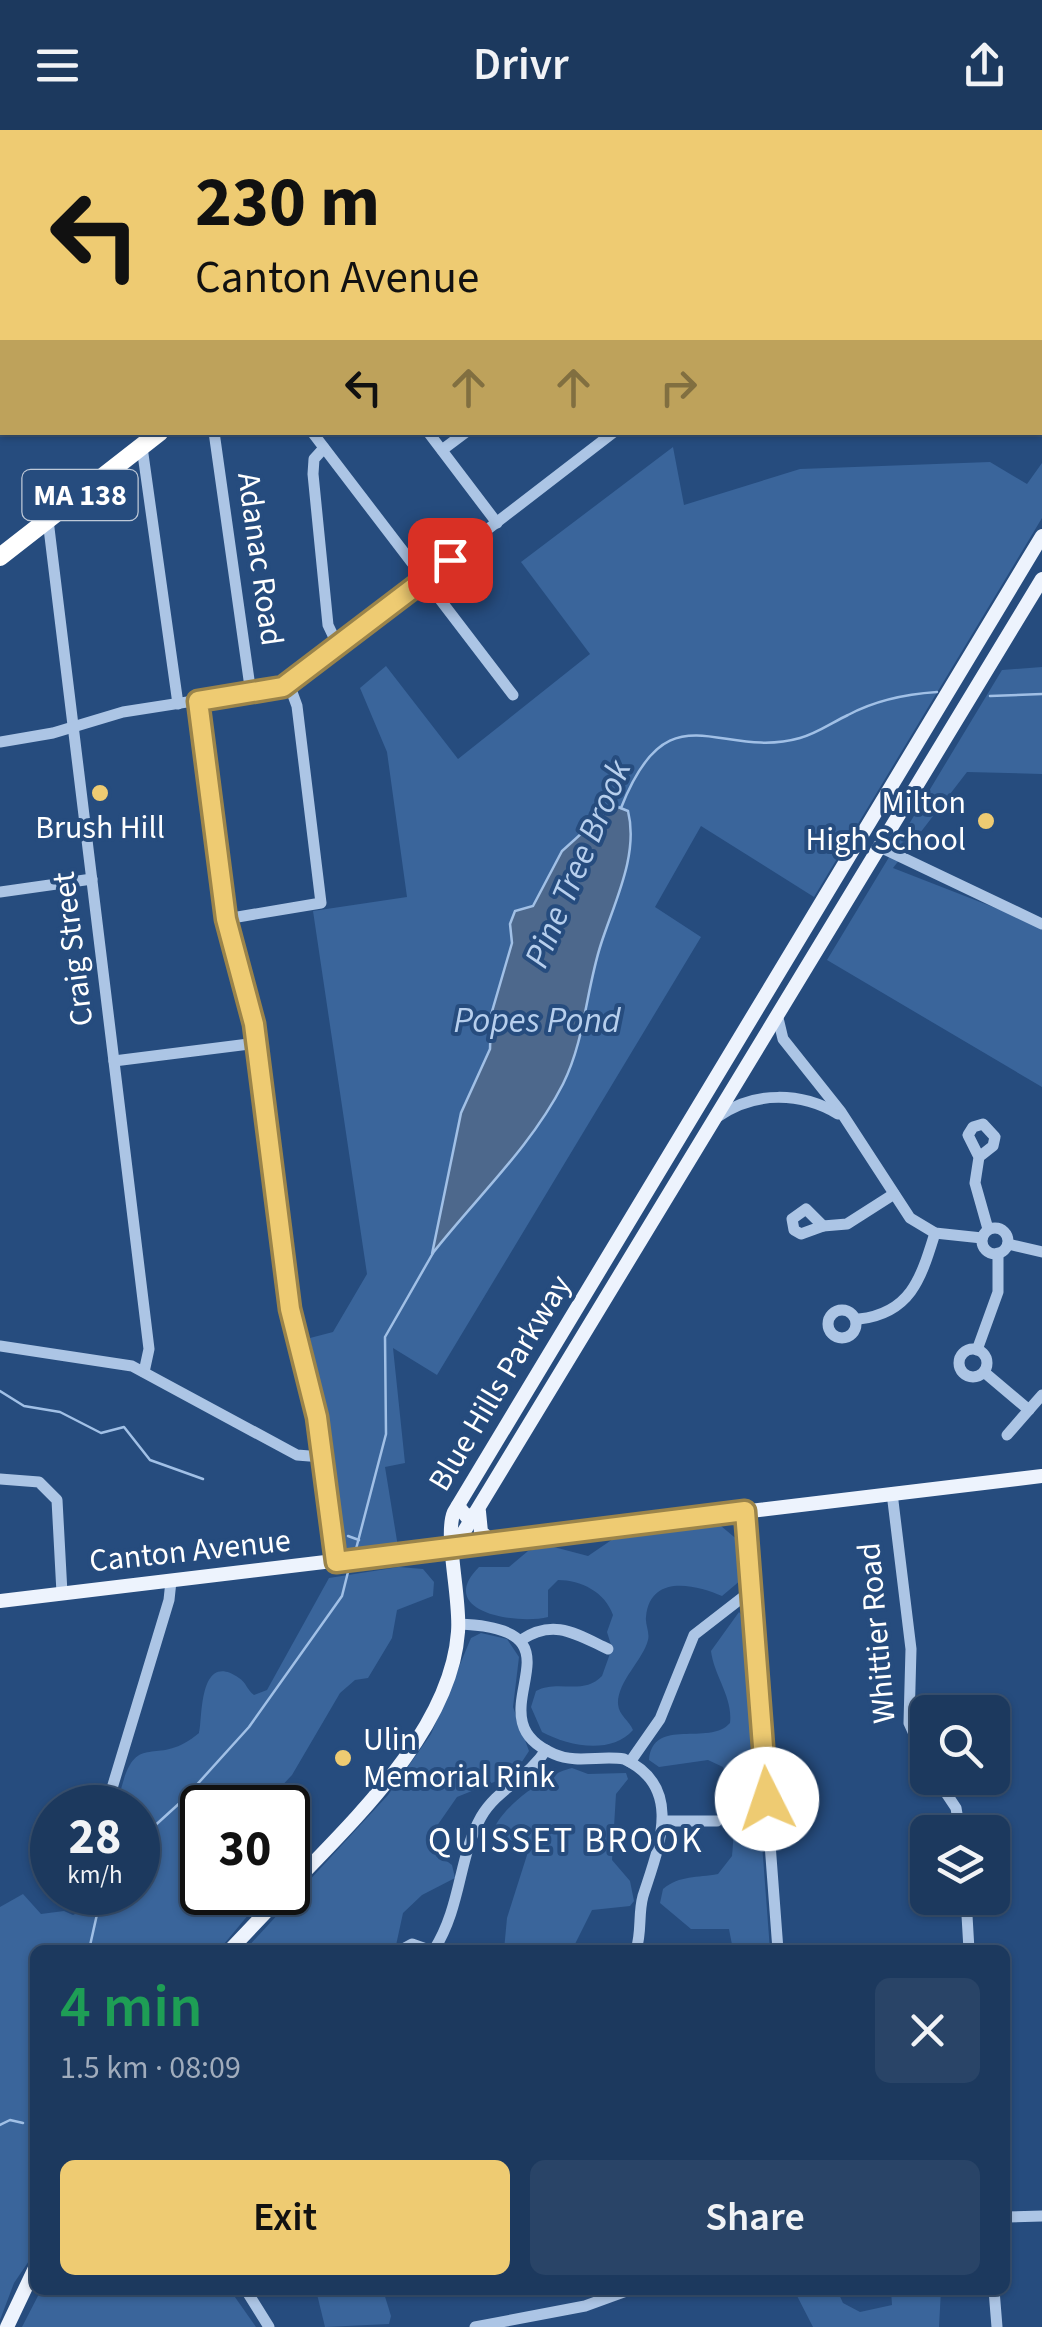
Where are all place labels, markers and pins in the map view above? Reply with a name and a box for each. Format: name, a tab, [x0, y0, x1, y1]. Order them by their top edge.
pin	[408, 518, 493, 603]
place label: Milton High School	[805, 780, 966, 863]
marker: Brush Hill	[89, 782, 111, 804]
place label: Brush Hill	[35, 805, 165, 851]
marker: Milton High School	[975, 810, 997, 832]
place label: Ulin Memorial Rink	[363, 1717, 555, 1800]
marker: Ulin Memorial Rink	[332, 1747, 354, 1769]

